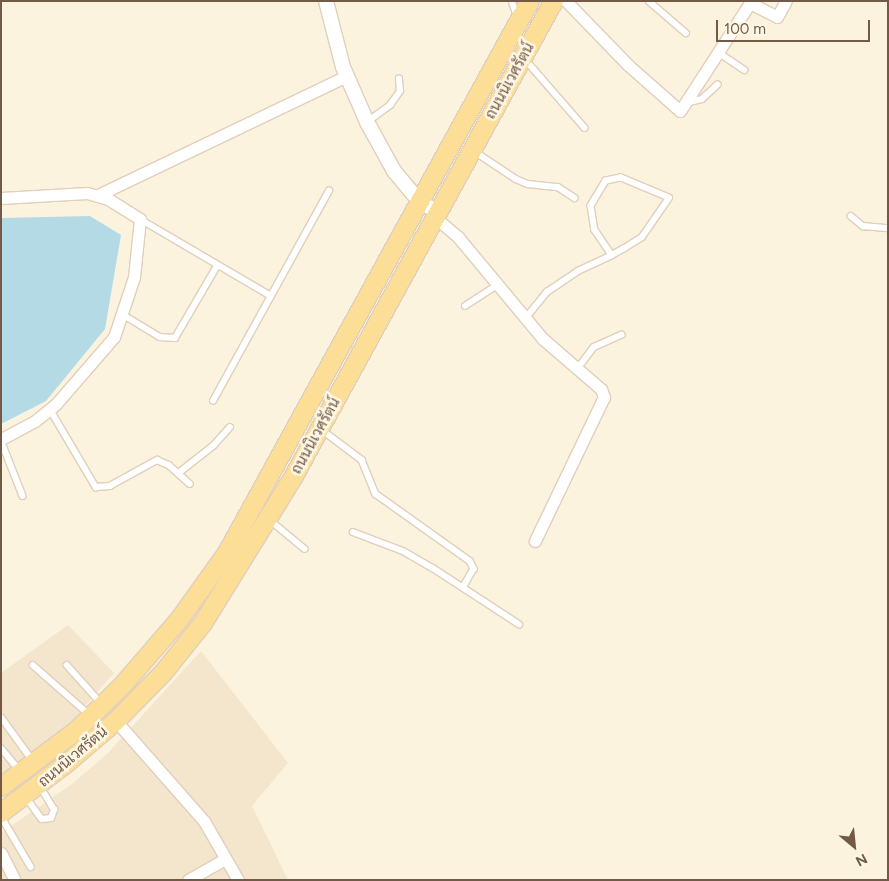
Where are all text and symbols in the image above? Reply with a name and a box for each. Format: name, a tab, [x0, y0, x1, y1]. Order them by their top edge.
scale bar	[719, 10, 873, 42]
text: 100 m	[724, 20, 766, 38]
street label: ถนนนิเวศรัตน์	[482, 40, 538, 122]
street label: ถนนนิเวศรัตน์	[288, 395, 344, 477]
street label: ถนนนิเวศรัตน์	[35, 723, 111, 791]
north arrow	[829, 821, 879, 871]
text: N	[853, 850, 870, 870]

